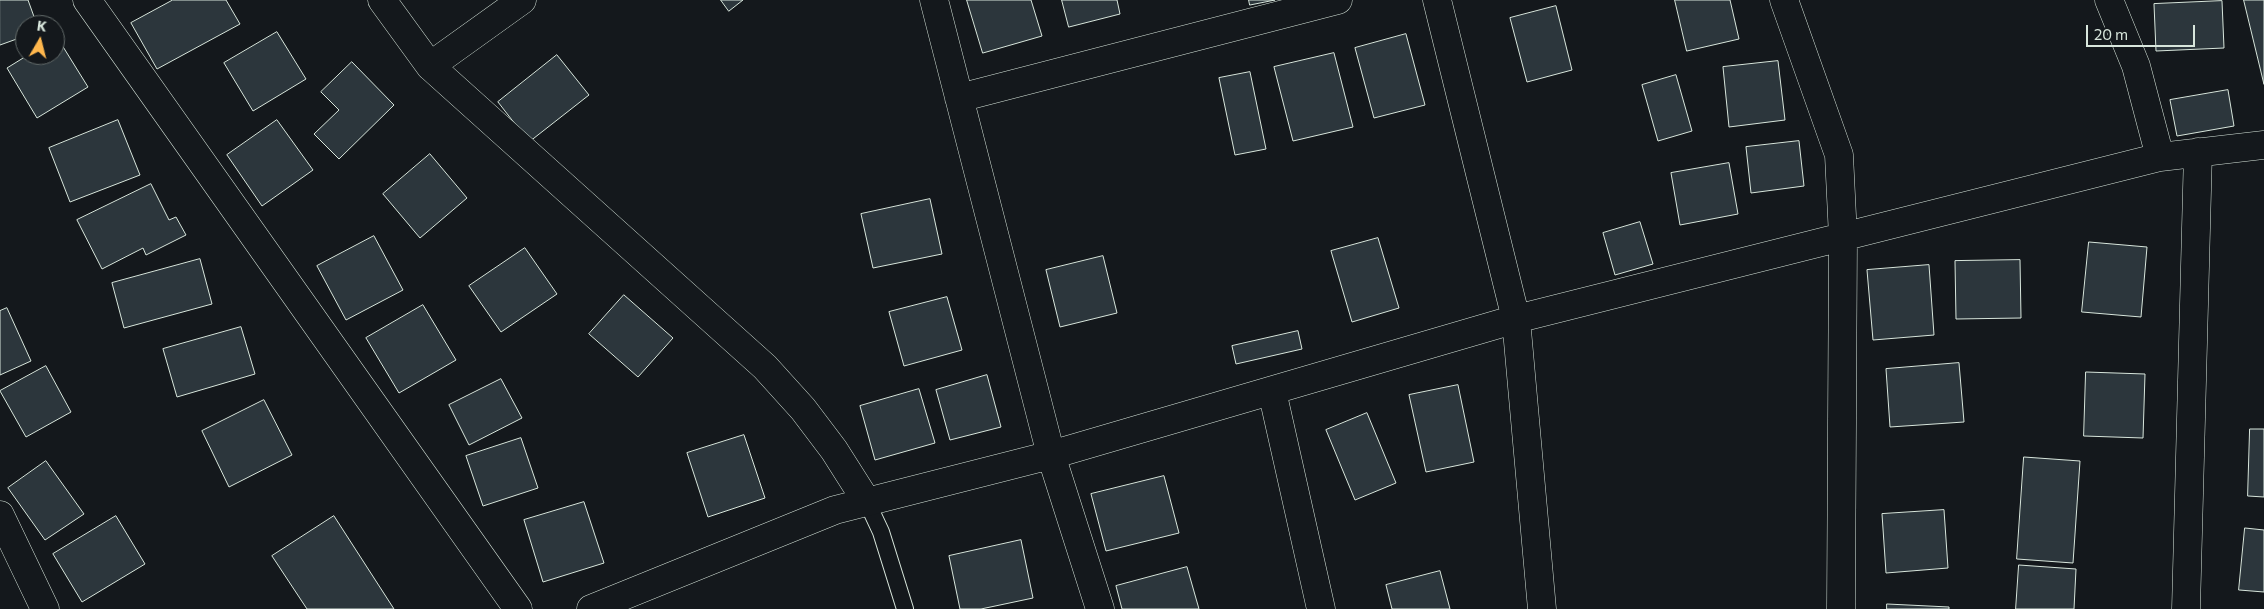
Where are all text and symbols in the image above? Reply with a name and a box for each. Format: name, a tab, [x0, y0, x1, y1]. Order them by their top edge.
north arrow	[15, 15, 65, 65]
scale bar	[2089, 15, 2198, 47]
text: K	[36, 17, 48, 35]
text: 20 m	[2094, 25, 2128, 43]

